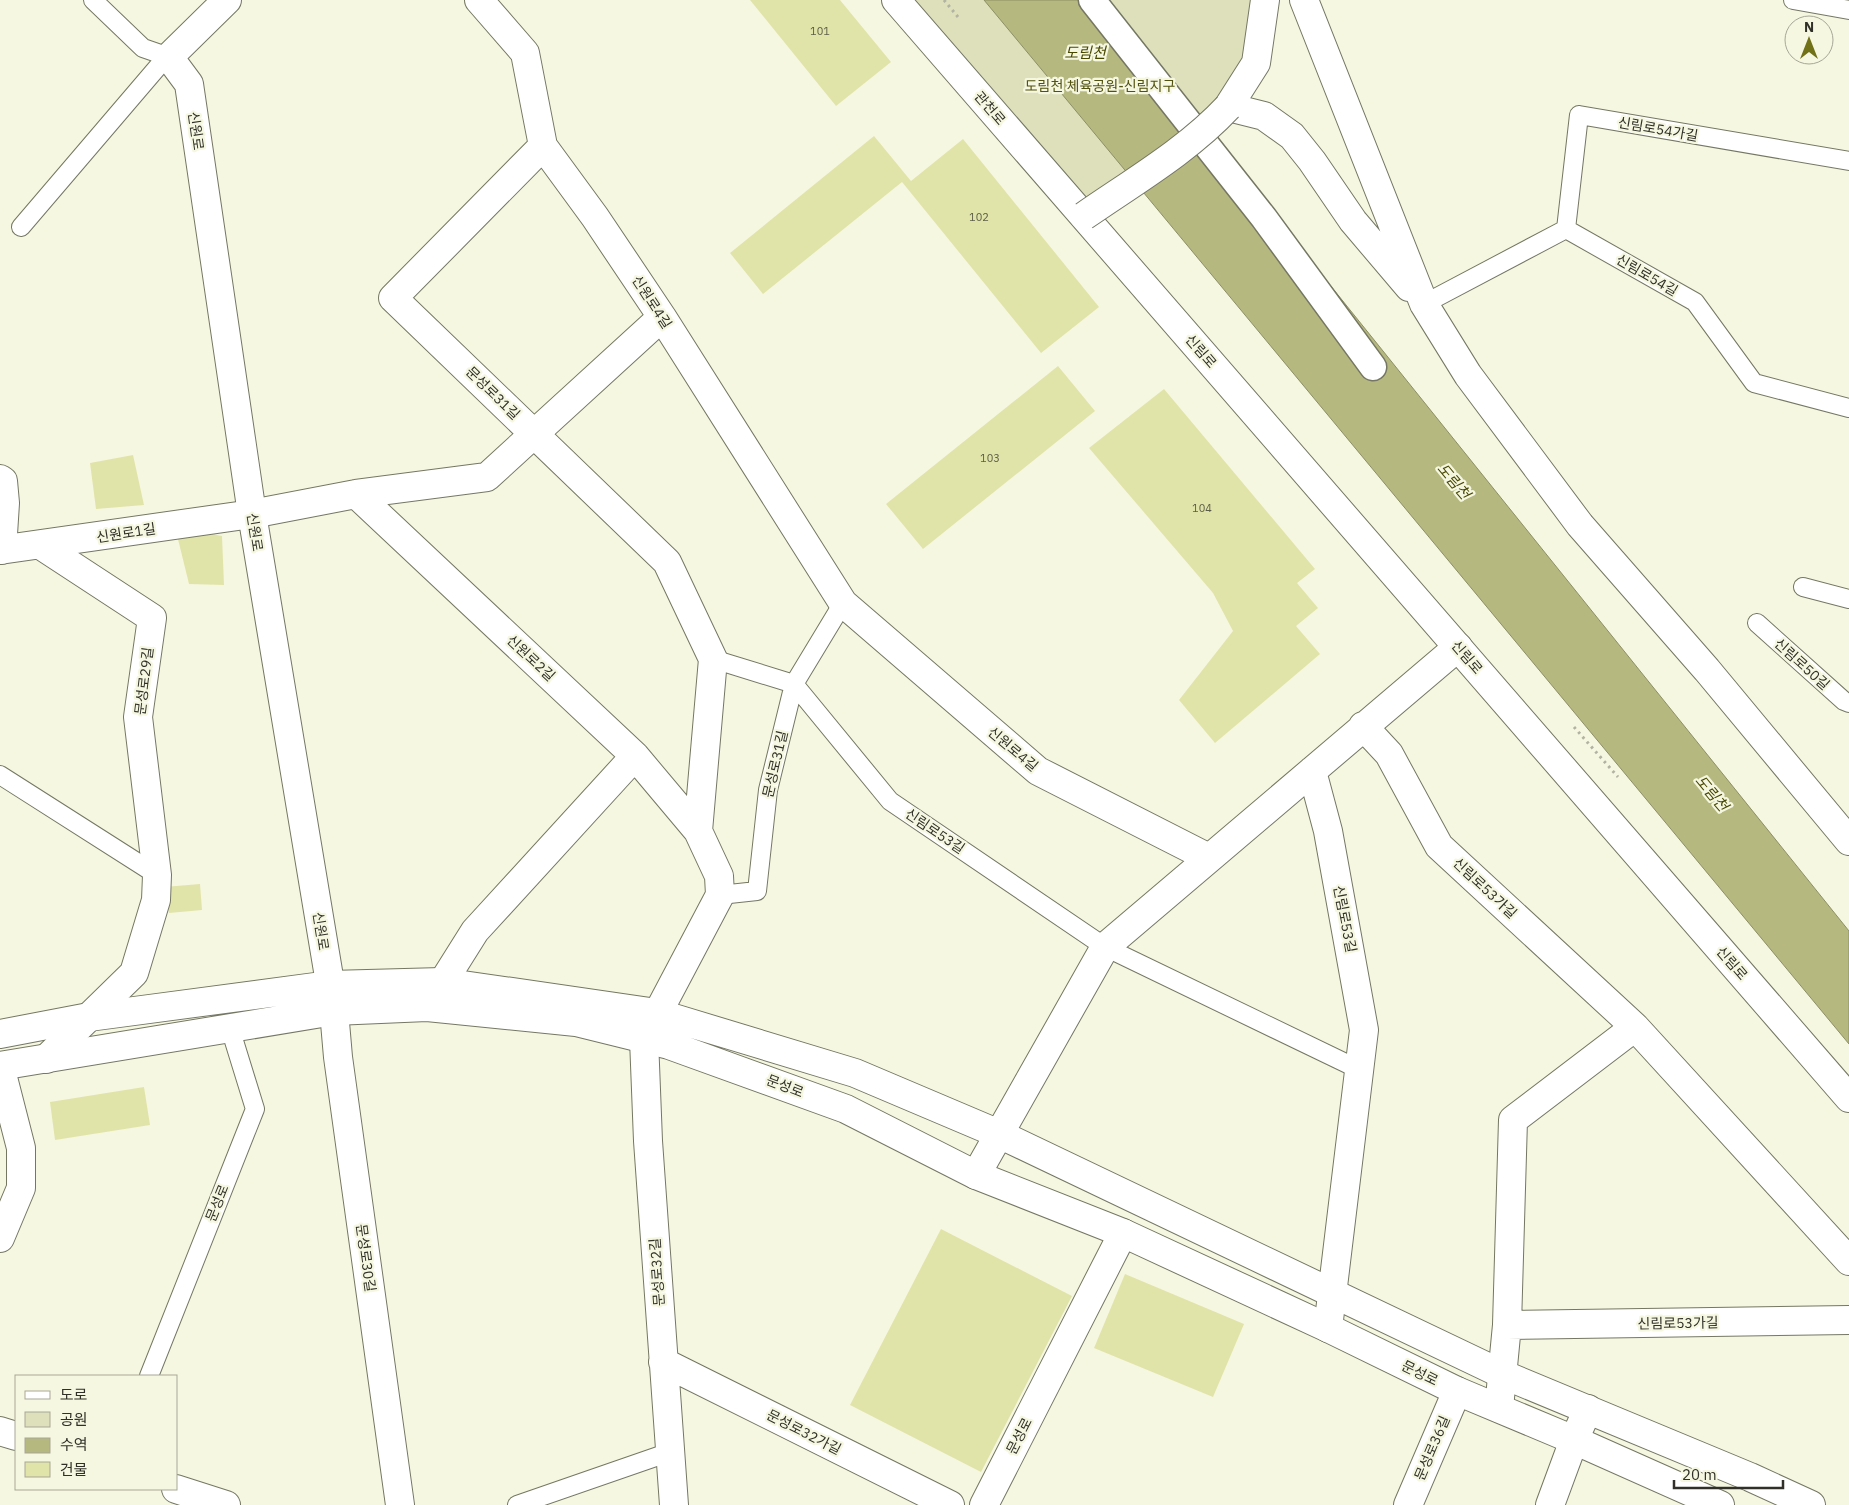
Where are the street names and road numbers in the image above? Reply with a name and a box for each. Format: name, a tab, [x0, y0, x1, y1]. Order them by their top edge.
street label: 관천로	[971, 88, 1010, 129]
street label: 신원로	[184, 111, 208, 152]
street label: 신림로54가길	[1616, 113, 1700, 145]
street label: 신림로54길	[1613, 250, 1681, 300]
street label: 신원로4길	[628, 272, 676, 332]
street label: 신림로	[1182, 331, 1221, 372]
street label: 문성로31길	[462, 363, 524, 423]
street label: 신원로	[243, 512, 267, 553]
street label: 신원로1길	[95, 519, 157, 547]
street label: 신원로2길	[503, 631, 559, 685]
street label: 신림로50길	[1771, 634, 1833, 694]
street label: 신림로	[1448, 637, 1487, 678]
street label: 문성로29길	[131, 646, 157, 716]
street label: 신원로4길	[984, 723, 1042, 775]
street label: 문성로31길	[759, 729, 791, 799]
street label: 신림로53길	[902, 804, 968, 858]
street label: 신림로53가길	[1449, 854, 1521, 922]
street label: 신림로53길	[1330, 884, 1360, 954]
street label: 신원로	[309, 911, 333, 952]
street label: 신림로	[1713, 943, 1752, 984]
street label: 문성로	[764, 1071, 806, 1101]
street label: 문성로	[201, 1182, 233, 1224]
street label: 문성로30길	[352, 1223, 380, 1293]
street label: 문성로32길	[646, 1237, 668, 1307]
street label: 신림로53가길	[1637, 1313, 1719, 1333]
street label: 문성로	[1399, 1356, 1441, 1390]
street label: 문성로32가길	[764, 1406, 844, 1458]
street label: 문성로36길	[1410, 1413, 1454, 1483]
street label: 문성로	[1002, 1415, 1036, 1457]

